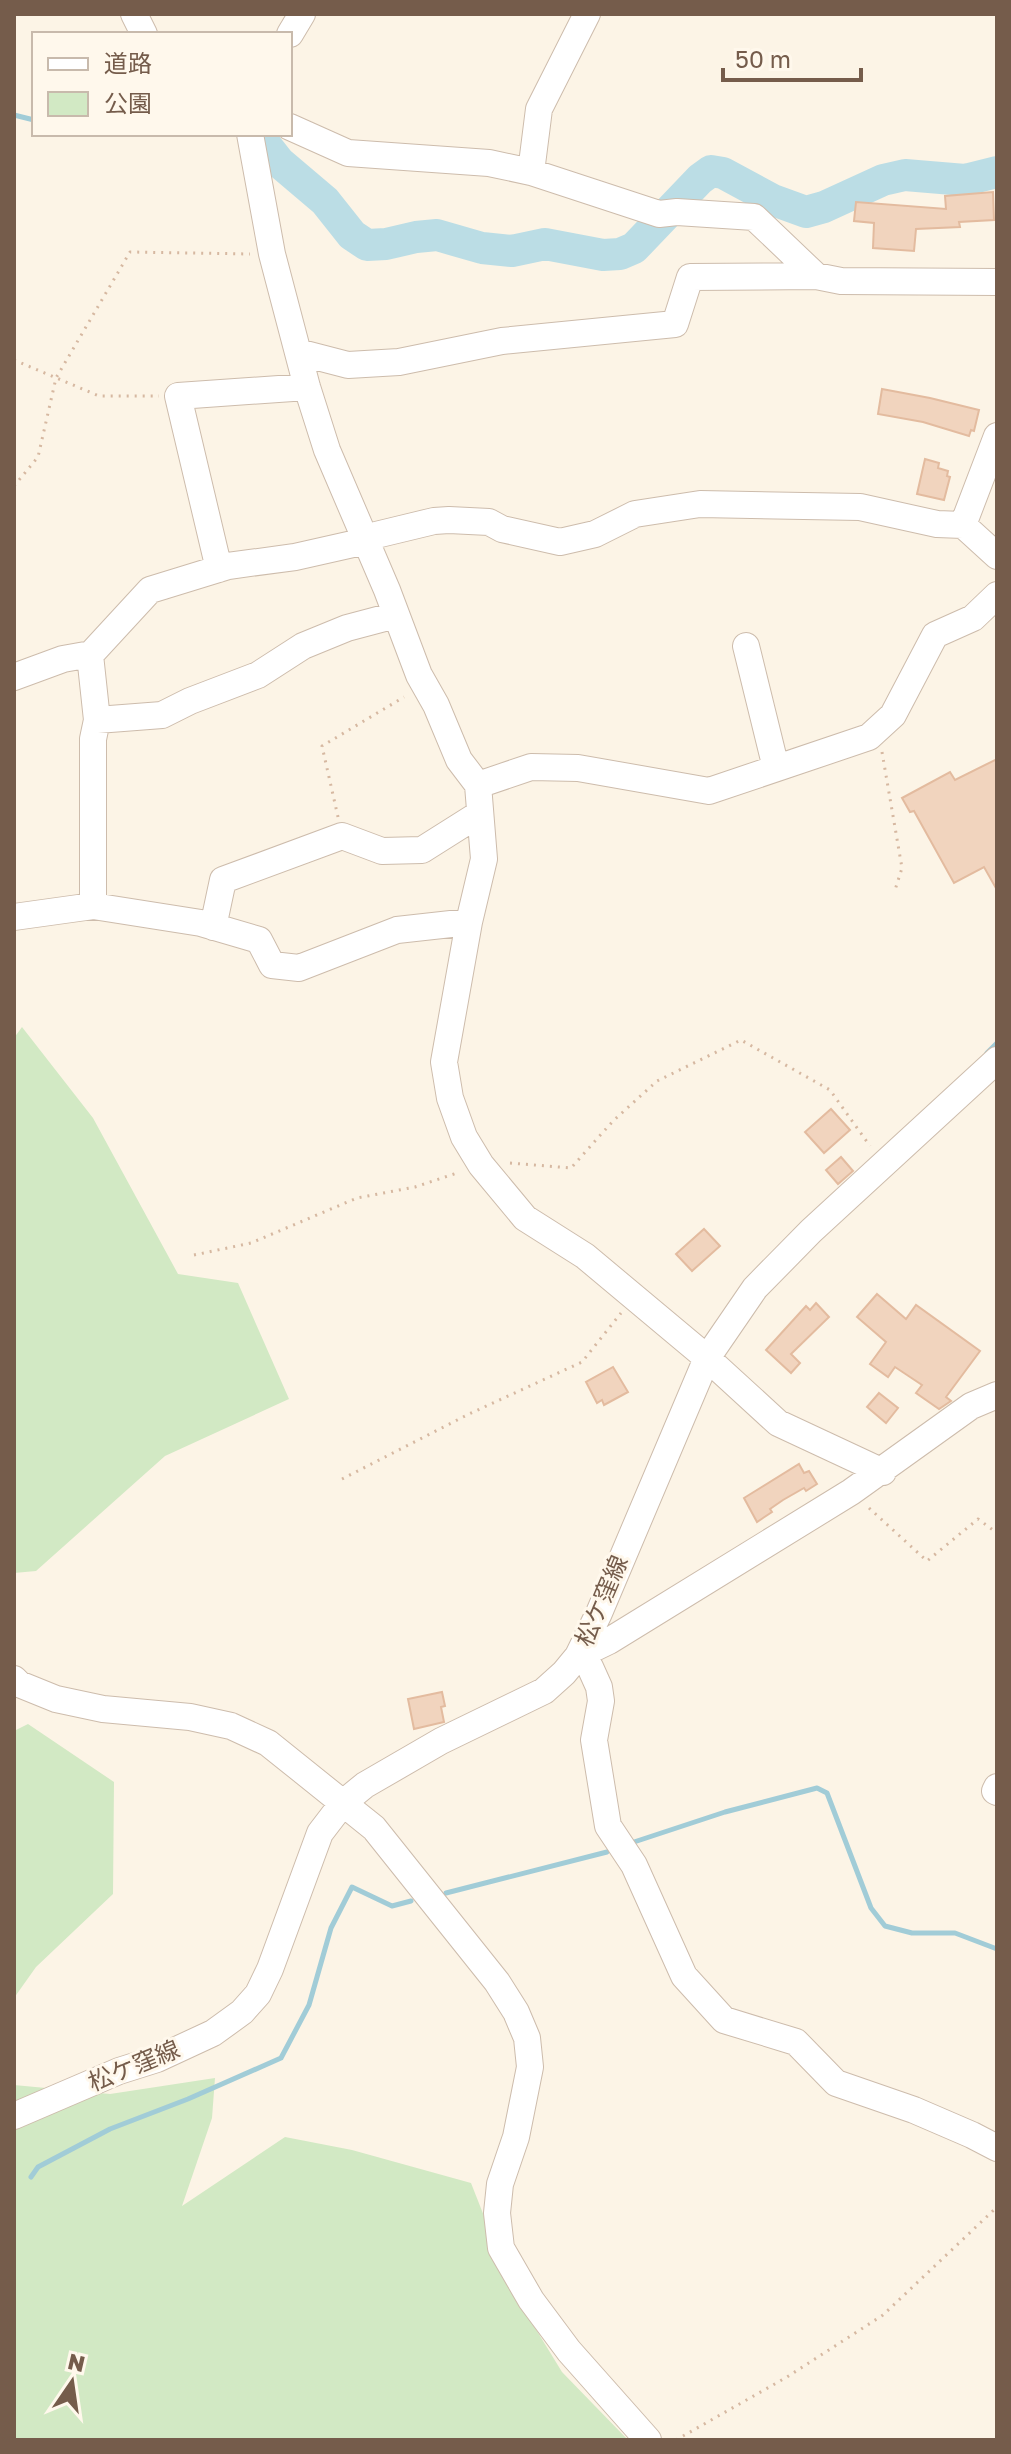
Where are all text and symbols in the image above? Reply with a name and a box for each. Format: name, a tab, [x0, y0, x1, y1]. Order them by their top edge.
legend	[32, 32, 292, 136]
scale bar	[723, 32, 861, 82]
text: 50 m	[735, 44, 791, 73]
text: 道路	[104, 48, 152, 77]
text: 公園	[104, 88, 152, 117]
street label: 松ケ窪線	[569, 1551, 633, 1650]
street label: 松ケ窪線	[84, 2033, 183, 2096]
north arrow	[32, 2342, 112, 2422]
text: N	[65, 2347, 88, 2377]

